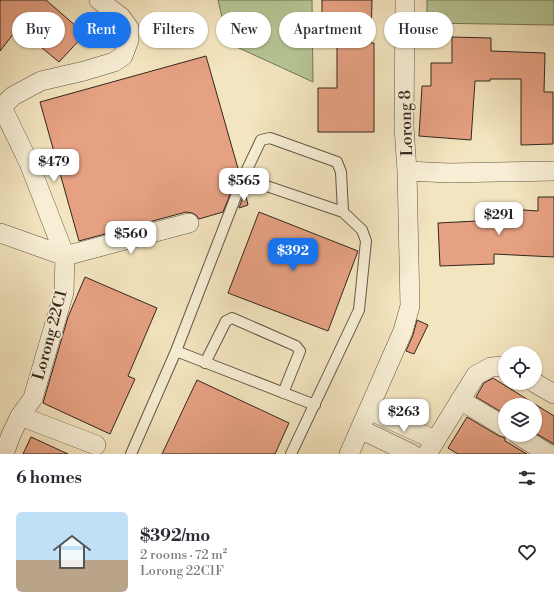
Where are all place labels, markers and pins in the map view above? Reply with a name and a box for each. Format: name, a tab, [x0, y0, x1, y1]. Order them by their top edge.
pin: $479	[30, 149, 78, 183]
pin: $565	[220, 168, 268, 202]
pin: $291	[475, 202, 523, 236]
pin: $560	[107, 221, 155, 255]
pin: $392	[269, 238, 317, 272]
pin: $263	[380, 399, 428, 433]

